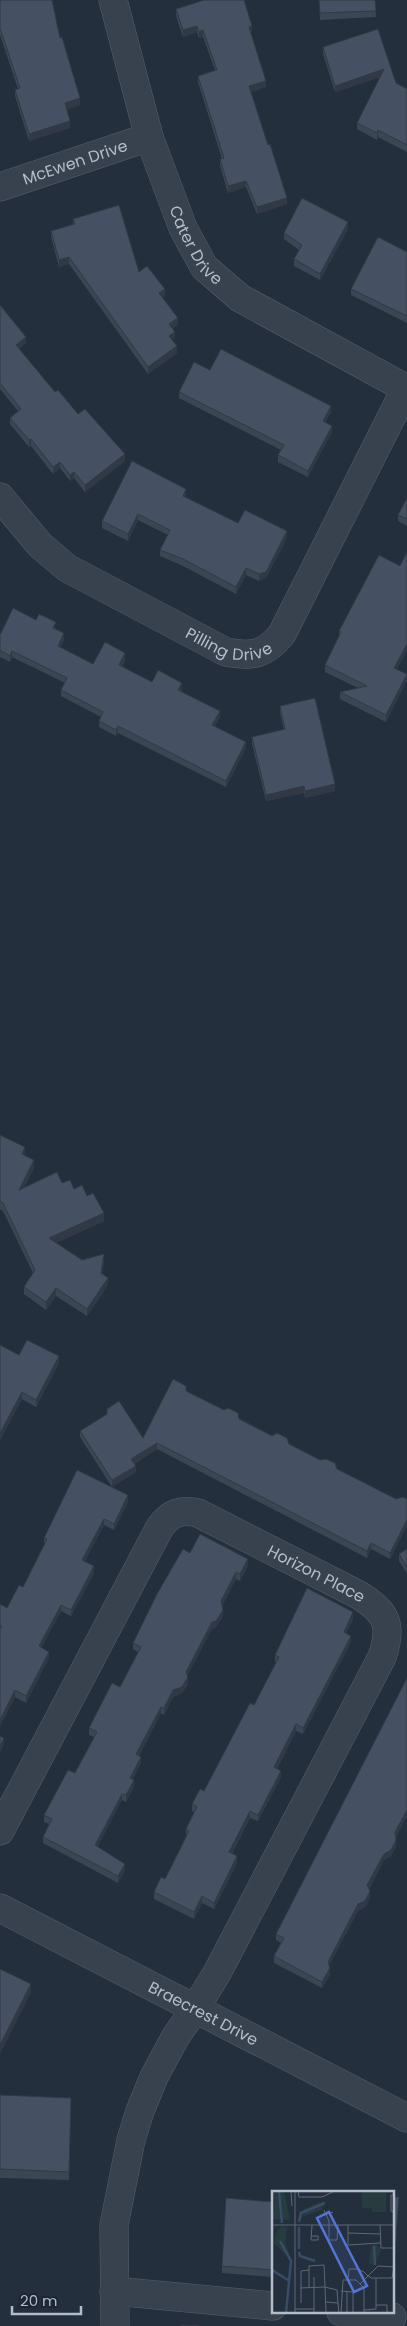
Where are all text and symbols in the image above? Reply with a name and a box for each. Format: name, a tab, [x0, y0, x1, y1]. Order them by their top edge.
street label: McEwen Drive	[20, 134, 131, 191]
street label: Cater Drive	[164, 202, 228, 290]
street label: Pilling Drive	[181, 622, 277, 666]
street label: Horizon Place	[263, 1539, 370, 1608]
street label: Braecrest Drive	[144, 1976, 262, 2051]
inset map	[272, 2191, 394, 2314]
scale bar	[12, 2284, 81, 2316]
text: 20 m	[20, 2290, 58, 2311]

